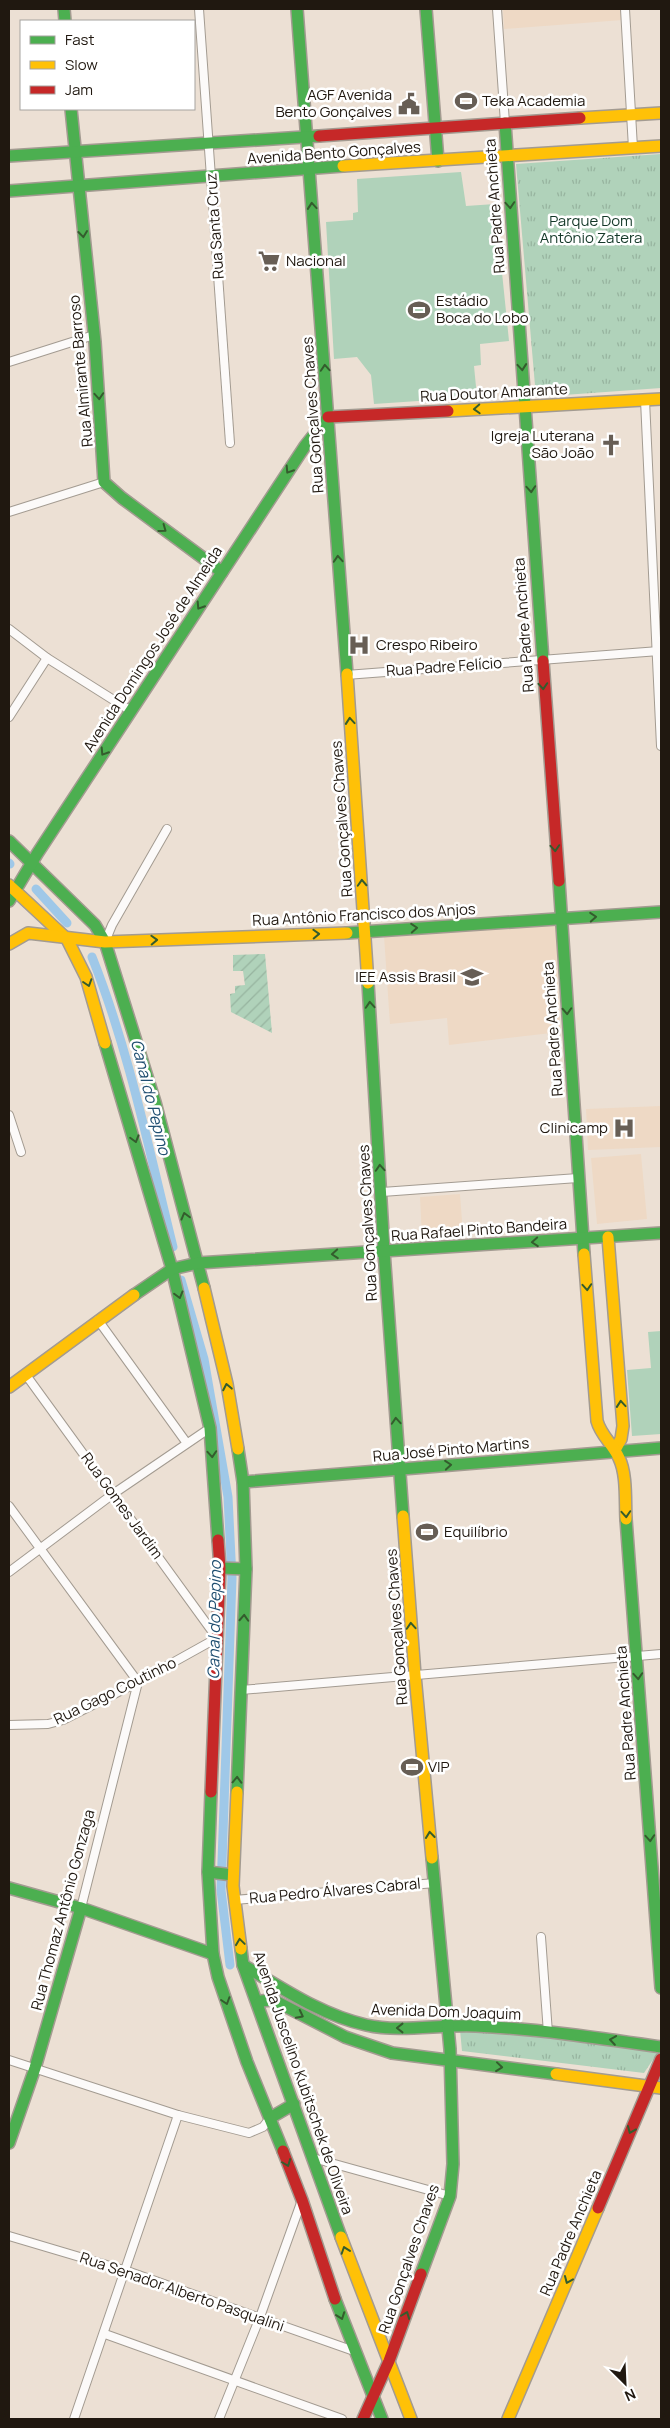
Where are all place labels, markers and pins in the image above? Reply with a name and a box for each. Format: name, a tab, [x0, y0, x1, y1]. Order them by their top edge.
place label: AGF Avenida Bento Gonçalves	[275, 84, 392, 122]
sports icon: Teka Academia	[453, 88, 479, 114]
place label: Teka Academia	[482, 90, 585, 111]
public building icon: AGF Avenida Bento Gonçalves	[396, 91, 422, 117]
supermarket icon: Nacional	[256, 248, 282, 274]
place label: Nacional	[286, 250, 346, 271]
place label: Estádio Boca do Lobo	[436, 290, 529, 328]
sports icon: Estádio Boca do Lobo	[406, 297, 432, 323]
place label: Igreja Luterana São João	[491, 425, 594, 463]
church icon: Igreja Luterana São João	[598, 432, 624, 458]
hospital icon: Crespo Ribeiro	[346, 632, 372, 658]
place label: Crespo Ribeiro	[376, 634, 478, 655]
school or university icon: IEE Assis Brasil	[459, 964, 485, 990]
place label: IEE Assis Brasil	[355, 966, 456, 987]
hospital icon: Clinicamp	[611, 1115, 637, 1141]
place label: Clinicamp	[540, 1117, 608, 1138]
sports icon: Equilíbrio	[414, 1519, 440, 1545]
place label: Equilíbrio	[444, 1521, 508, 1542]
sports icon: VIP	[399, 1754, 425, 1780]
place label: VIP	[428, 1756, 450, 1777]

